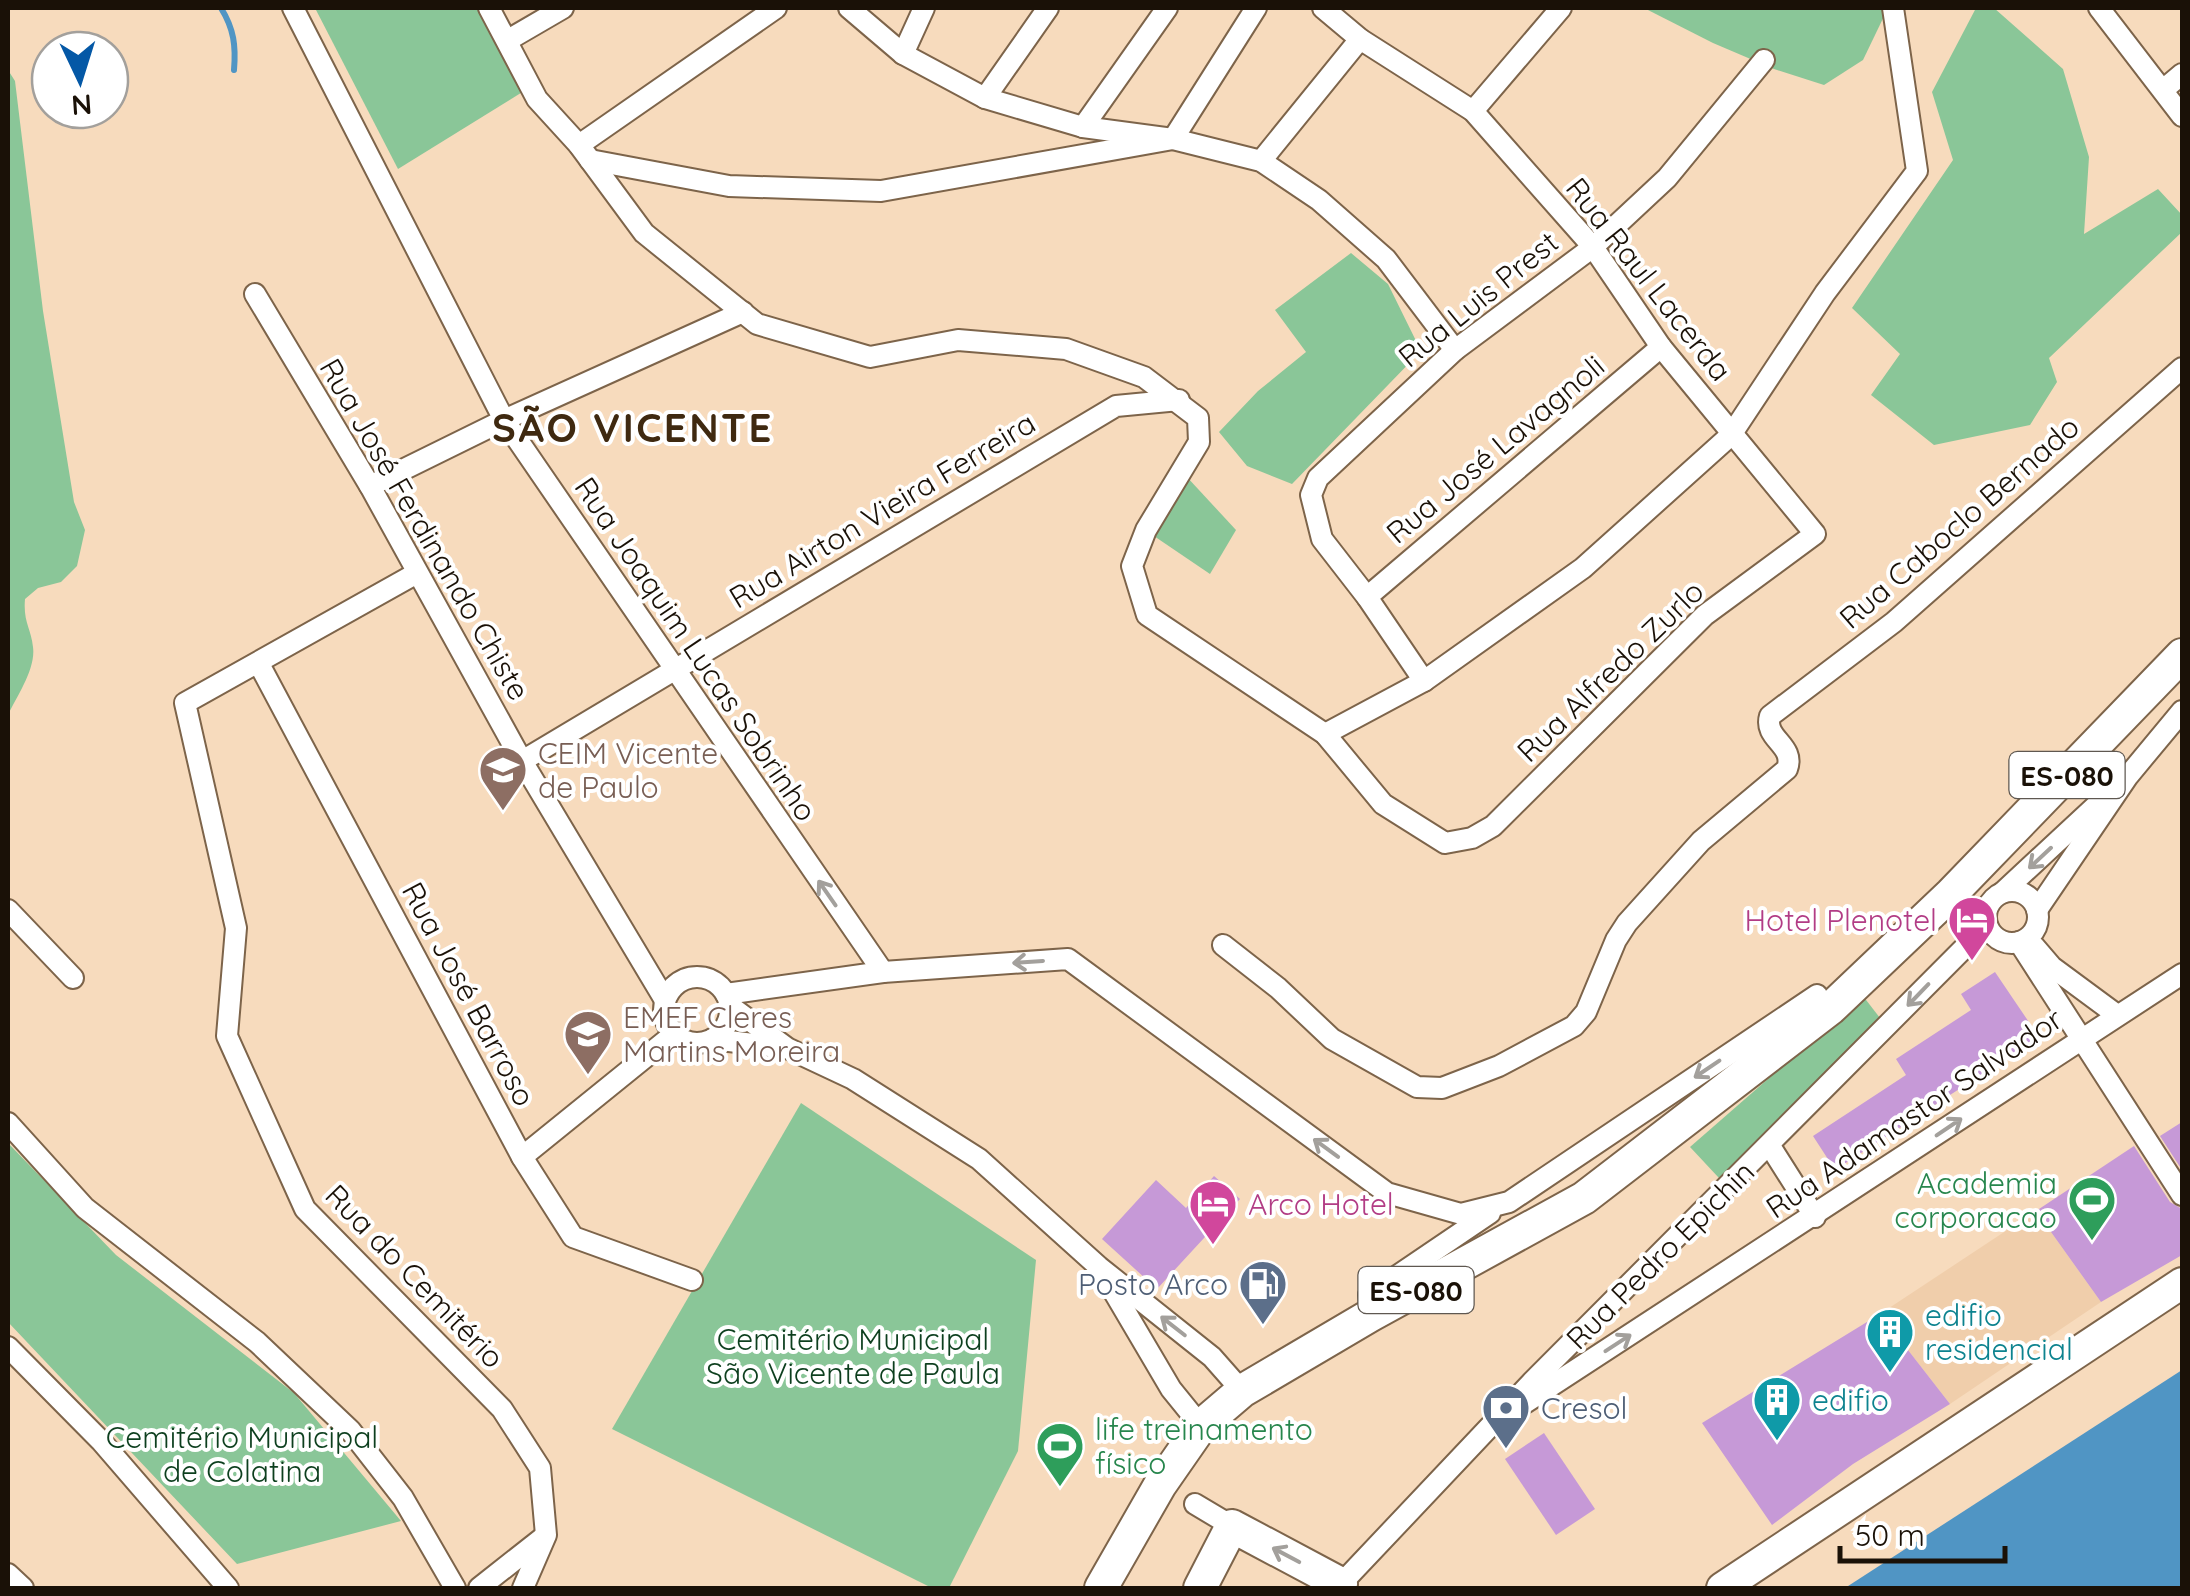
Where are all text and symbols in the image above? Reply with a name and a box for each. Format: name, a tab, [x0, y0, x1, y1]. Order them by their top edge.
north arrow	[30, 30, 130, 130]
text: N	[70, 87, 93, 124]
street label: Rua Raul Lacerda	[1558, 170, 1740, 388]
street label: Rua Luis Prest	[1390, 223, 1566, 375]
street label: Rua José Lavagnoli	[1378, 347, 1612, 551]
street label: Rua José Ferdinando Chiste	[312, 351, 538, 707]
district label: SÃO VICENTE	[492, 402, 774, 452]
street label: Rua Airton Vieira Ferreira	[722, 404, 1042, 616]
street label: Rua Caboclo Bernado	[1831, 407, 2087, 637]
street label: Rua Joaquim Lucas Sobrinho	[567, 470, 825, 828]
street label: Rua Alfredo Zurlo	[1509, 572, 1711, 770]
place label: CEIM Vicente de Paulo	[538, 734, 718, 806]
school or university icon: CEIM Vicente de Paulo	[477, 744, 529, 812]
road number: ES-080	[2010, 752, 2124, 798]
one-way arrow	[2028, 846, 2053, 869]
street label: Rua José Barroso	[394, 876, 544, 1112]
one-way arrow	[817, 879, 838, 907]
hotel icon: Hotel Plenotel	[1946, 894, 1998, 962]
place label: Hotel Plenotel	[1744, 901, 1937, 939]
one-way arrow	[1012, 953, 1044, 972]
one-way arrow	[1907, 982, 1931, 1006]
place label: EMEF Cleres Martins Moreira	[623, 998, 840, 1070]
street label: Rua Adamastor Salvador	[1758, 999, 2070, 1226]
school or university icon: EMEF Cleres Martins Moreira	[562, 1008, 614, 1076]
one-way arrow	[1694, 1058, 1722, 1079]
one-way arrow	[1934, 1117, 1962, 1138]
one-way arrow	[1313, 1137, 1340, 1158]
street label: Rua Pedro Epichin	[1558, 1153, 1762, 1357]
place label: Academia corporacao	[1894, 1164, 2057, 1236]
sports icon: Academia corporacao	[2066, 1174, 2118, 1242]
street label: Rua do Cemitério	[318, 1176, 512, 1376]
hotel icon: Arco Hotel	[1187, 1178, 1239, 1246]
place label: Arco Hotel	[1248, 1185, 1394, 1223]
fuel station icon: Posto Arco	[1237, 1258, 1289, 1326]
place label: Posto Arco	[1078, 1265, 1228, 1303]
road number: ES-080	[1358, 1267, 1474, 1313]
place label: edifio residencial	[1925, 1296, 2073, 1368]
building icon: edifio residencial	[1864, 1306, 1916, 1374]
one-way arrow	[1160, 1316, 1187, 1337]
park label: Cemitério Municipal São Vicente de Paula	[706, 1320, 1000, 1392]
one-way arrow	[1603, 1332, 1631, 1353]
building icon: edifio	[1751, 1374, 1803, 1442]
place label: edifio	[1812, 1381, 1889, 1419]
bank icon: Cresol	[1480, 1382, 1532, 1450]
place label: Cresol	[1541, 1389, 1628, 1427]
place label: life treinamento físico	[1095, 1410, 1313, 1482]
park label: Cemitério Municipal de Colatina	[106, 1418, 378, 1490]
sports icon: life treinamento físico	[1034, 1420, 1086, 1488]
scale bar	[1840, 1501, 2005, 1563]
text: 50 m	[1855, 1516, 1925, 1554]
one-way arrow	[1272, 1545, 1302, 1564]

